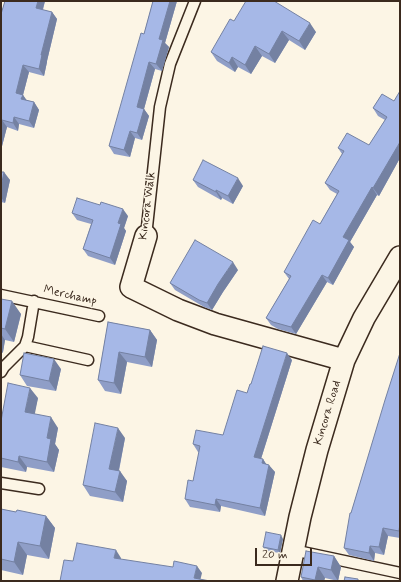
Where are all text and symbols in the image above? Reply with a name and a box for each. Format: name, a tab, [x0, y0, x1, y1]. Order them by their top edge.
street label: Kincora Walk	[137, 171, 159, 241]
street label: Merchamp	[42, 283, 98, 309]
street label: Kincora Road	[311, 379, 345, 447]
scale bar	[257, 540, 314, 566]
text: 20 m	[262, 547, 288, 563]

